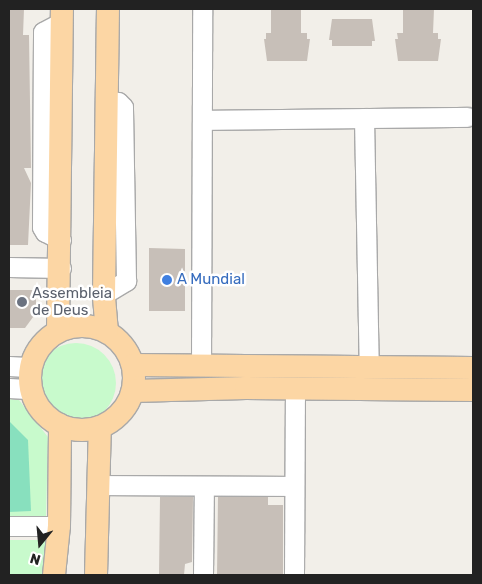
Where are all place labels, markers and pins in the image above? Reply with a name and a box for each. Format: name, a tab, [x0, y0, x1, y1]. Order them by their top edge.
place label: A Mundial	[177, 271, 245, 289]
marker: A Mundial	[161, 274, 173, 286]
place label: Assembleia de Deus	[32, 284, 112, 319]
marker: Assembleia de Deus	[16, 296, 28, 308]

